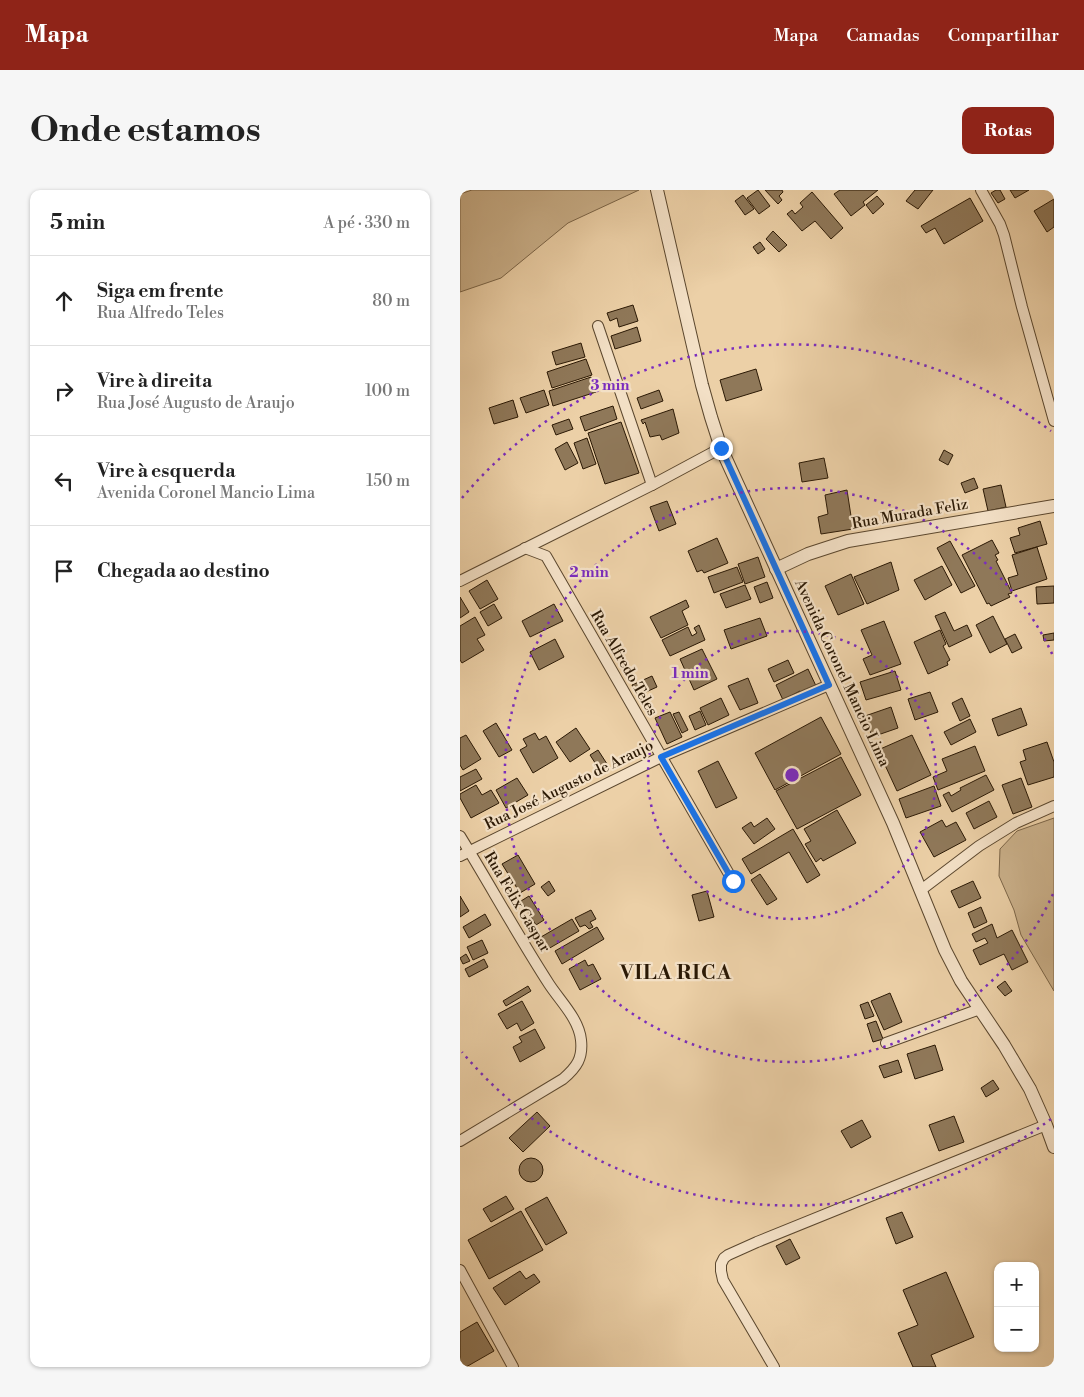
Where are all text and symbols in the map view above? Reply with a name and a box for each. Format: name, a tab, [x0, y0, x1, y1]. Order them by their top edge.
text: Mapa	[25, 20, 88, 50]
text: Mapa	[774, 24, 818, 47]
text: Camadas	[846, 24, 920, 47]
text: Compartilhar	[948, 24, 1059, 47]
button: Rotas	[962, 107, 1054, 154]
text: Onde estamos	[30, 109, 261, 152]
text: 5 min	[50, 210, 105, 236]
text: A pé · 330 m	[324, 213, 410, 233]
text: Siga em frente	[97, 279, 224, 303]
icon: ahead	[50, 287, 78, 315]
text: 80 m	[372, 291, 410, 311]
text: Rua Alfredo Teles	[97, 303, 224, 323]
text: Vire à direita	[97, 369, 212, 393]
text: 3 min	[590, 376, 630, 395]
icon: right	[50, 377, 78, 405]
text: 100 m	[365, 381, 410, 401]
text: Rua José Augusto de Araujo	[97, 393, 295, 413]
route end	[710, 437, 733, 460]
text: Vire à esquerda	[97, 459, 236, 483]
icon: left	[50, 467, 78, 495]
text: 150 m	[366, 471, 410, 491]
text: Avenida Coronel Mancio Lima	[97, 483, 315, 503]
street label: Rua Murada Feliz	[850, 494, 970, 534]
icon: arrive	[50, 557, 78, 585]
text: Chegada ao destino	[97, 559, 270, 583]
text: 2 min	[569, 563, 609, 582]
street label: Avenida Coronel Mancio Lima	[790, 575, 894, 770]
street label: Rua Alfredo Teles	[586, 607, 662, 719]
text: 1 min	[671, 664, 709, 683]
street label: Rua José Augusto de Araujo	[481, 736, 657, 834]
centre of rings	[783, 766, 801, 784]
street label: Rua Felix Gaspar	[479, 848, 555, 956]
route start	[722, 870, 745, 893]
district label: VILA RICA	[619, 961, 732, 986]
map controls	[994, 1262, 1039, 1352]
button: +	[994, 1262, 1039, 1307]
button: −	[994, 1307, 1039, 1352]

